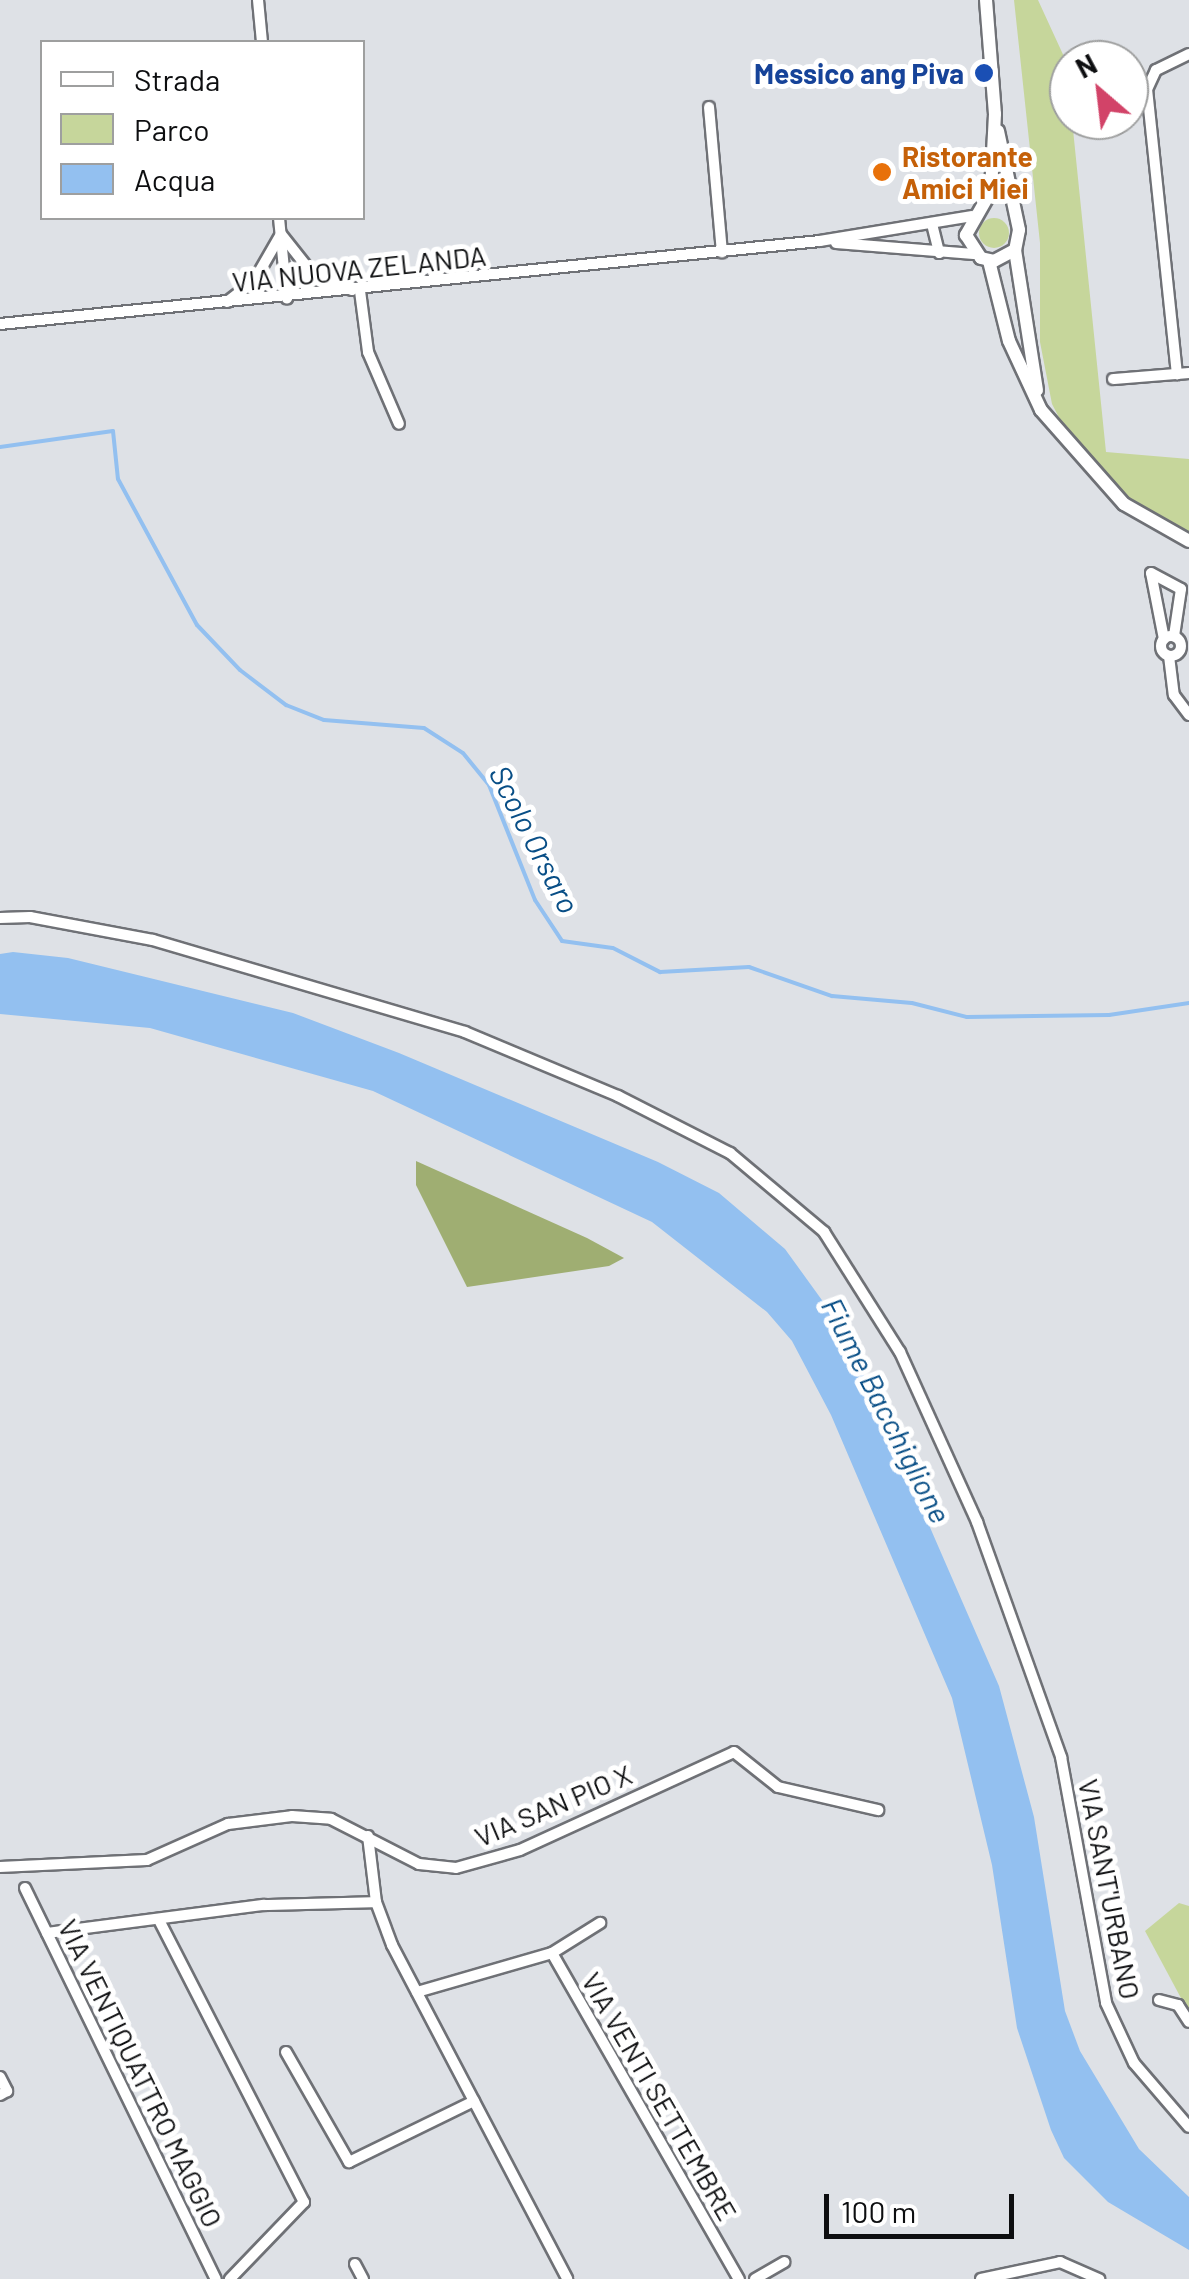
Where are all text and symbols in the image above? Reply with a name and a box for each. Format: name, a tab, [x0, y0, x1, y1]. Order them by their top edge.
legend	[40, 40, 365, 220]
north arrow	[1049, 40, 1149, 140]
text: N	[1070, 46, 1102, 85]
place label: Messico ang Piva	[754, 56, 964, 90]
text: Strada	[134, 61, 220, 97]
marker: Messico ang Piva	[973, 62, 995, 84]
text: Parco	[134, 111, 210, 147]
place label: Ristorante Amici Miei	[902, 139, 1033, 205]
text: Acqua	[134, 161, 215, 197]
marker: Ristorante Amici Miei	[871, 161, 893, 183]
street label: VIA NUOVA ZELANDA	[230, 238, 488, 298]
water label: Scolo Orsaro	[482, 759, 588, 919]
water label: Fiume Bacchiglione	[815, 1291, 959, 1529]
street label: VIA SAN PIO X	[469, 1757, 637, 1853]
street label: VIA SANT'URBANO	[1072, 1776, 1148, 2002]
street label: VIA VENTIQUATTRO MAGGIO	[52, 1914, 230, 2232]
street label: VIA VENTI SETTEMBRE	[575, 1966, 745, 2226]
scale bar	[829, 2174, 1019, 2236]
text: 100 m	[841, 2193, 916, 2229]

